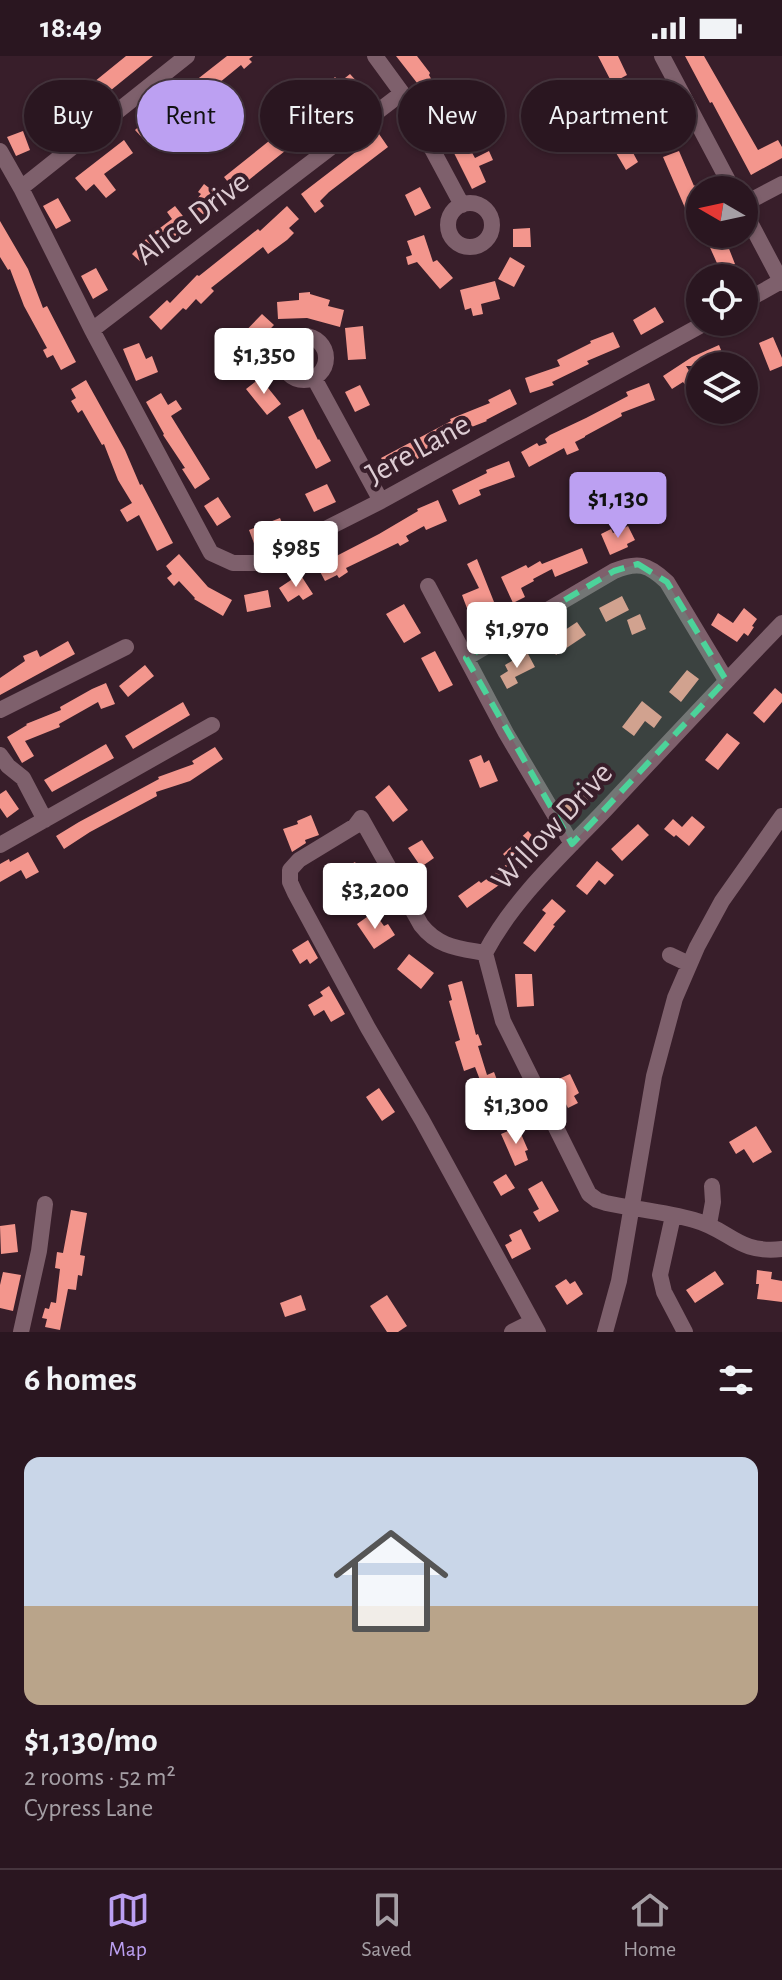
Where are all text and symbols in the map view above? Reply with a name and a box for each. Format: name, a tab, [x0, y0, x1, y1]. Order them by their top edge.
text: 18:49	[40, 13, 102, 43]
chip: Buy	[24, 80, 121, 152]
chip: Rent	[137, 80, 244, 152]
chip: Filters	[260, 80, 382, 152]
chip: New	[398, 80, 505, 152]
chip: Apartment	[521, 80, 696, 152]
street label: Alice Drive	[129, 165, 255, 271]
north arrow	[686, 176, 758, 248]
map controls	[686, 176, 758, 424]
button: locate	[686, 264, 758, 336]
pin: $1,350	[199, 328, 329, 396]
text: $1,350	[233, 341, 296, 367]
button: layers	[686, 352, 758, 424]
street label: Jere Lane	[361, 408, 475, 490]
pin: $1,130	[553, 472, 683, 540]
text: $1,130	[587, 485, 649, 511]
pin: $985	[249, 521, 343, 589]
text: $985	[272, 534, 320, 560]
pin: $1,970	[452, 602, 582, 670]
text: $1,970	[485, 615, 549, 641]
street label: Willow Drive	[485, 756, 619, 896]
pin: $3,200	[310, 863, 440, 931]
text: $3,200	[341, 876, 409, 902]
pin: $1,300	[451, 1078, 581, 1146]
text: $1,300	[483, 1091, 549, 1117]
icon: filters	[714, 1358, 758, 1402]
text: 6 homes	[24, 1363, 137, 1397]
icon: home	[319, 1509, 463, 1653]
text: $1,130/mo	[24, 1724, 158, 1758]
text: 2 rooms · 52 m²	[24, 1764, 176, 1790]
text: Cypress Lane	[24, 1795, 153, 1821]
tab: Map	[106, 1888, 150, 1962]
tab: Saved	[361, 1888, 412, 1962]
tab: Home	[623, 1888, 676, 1962]

